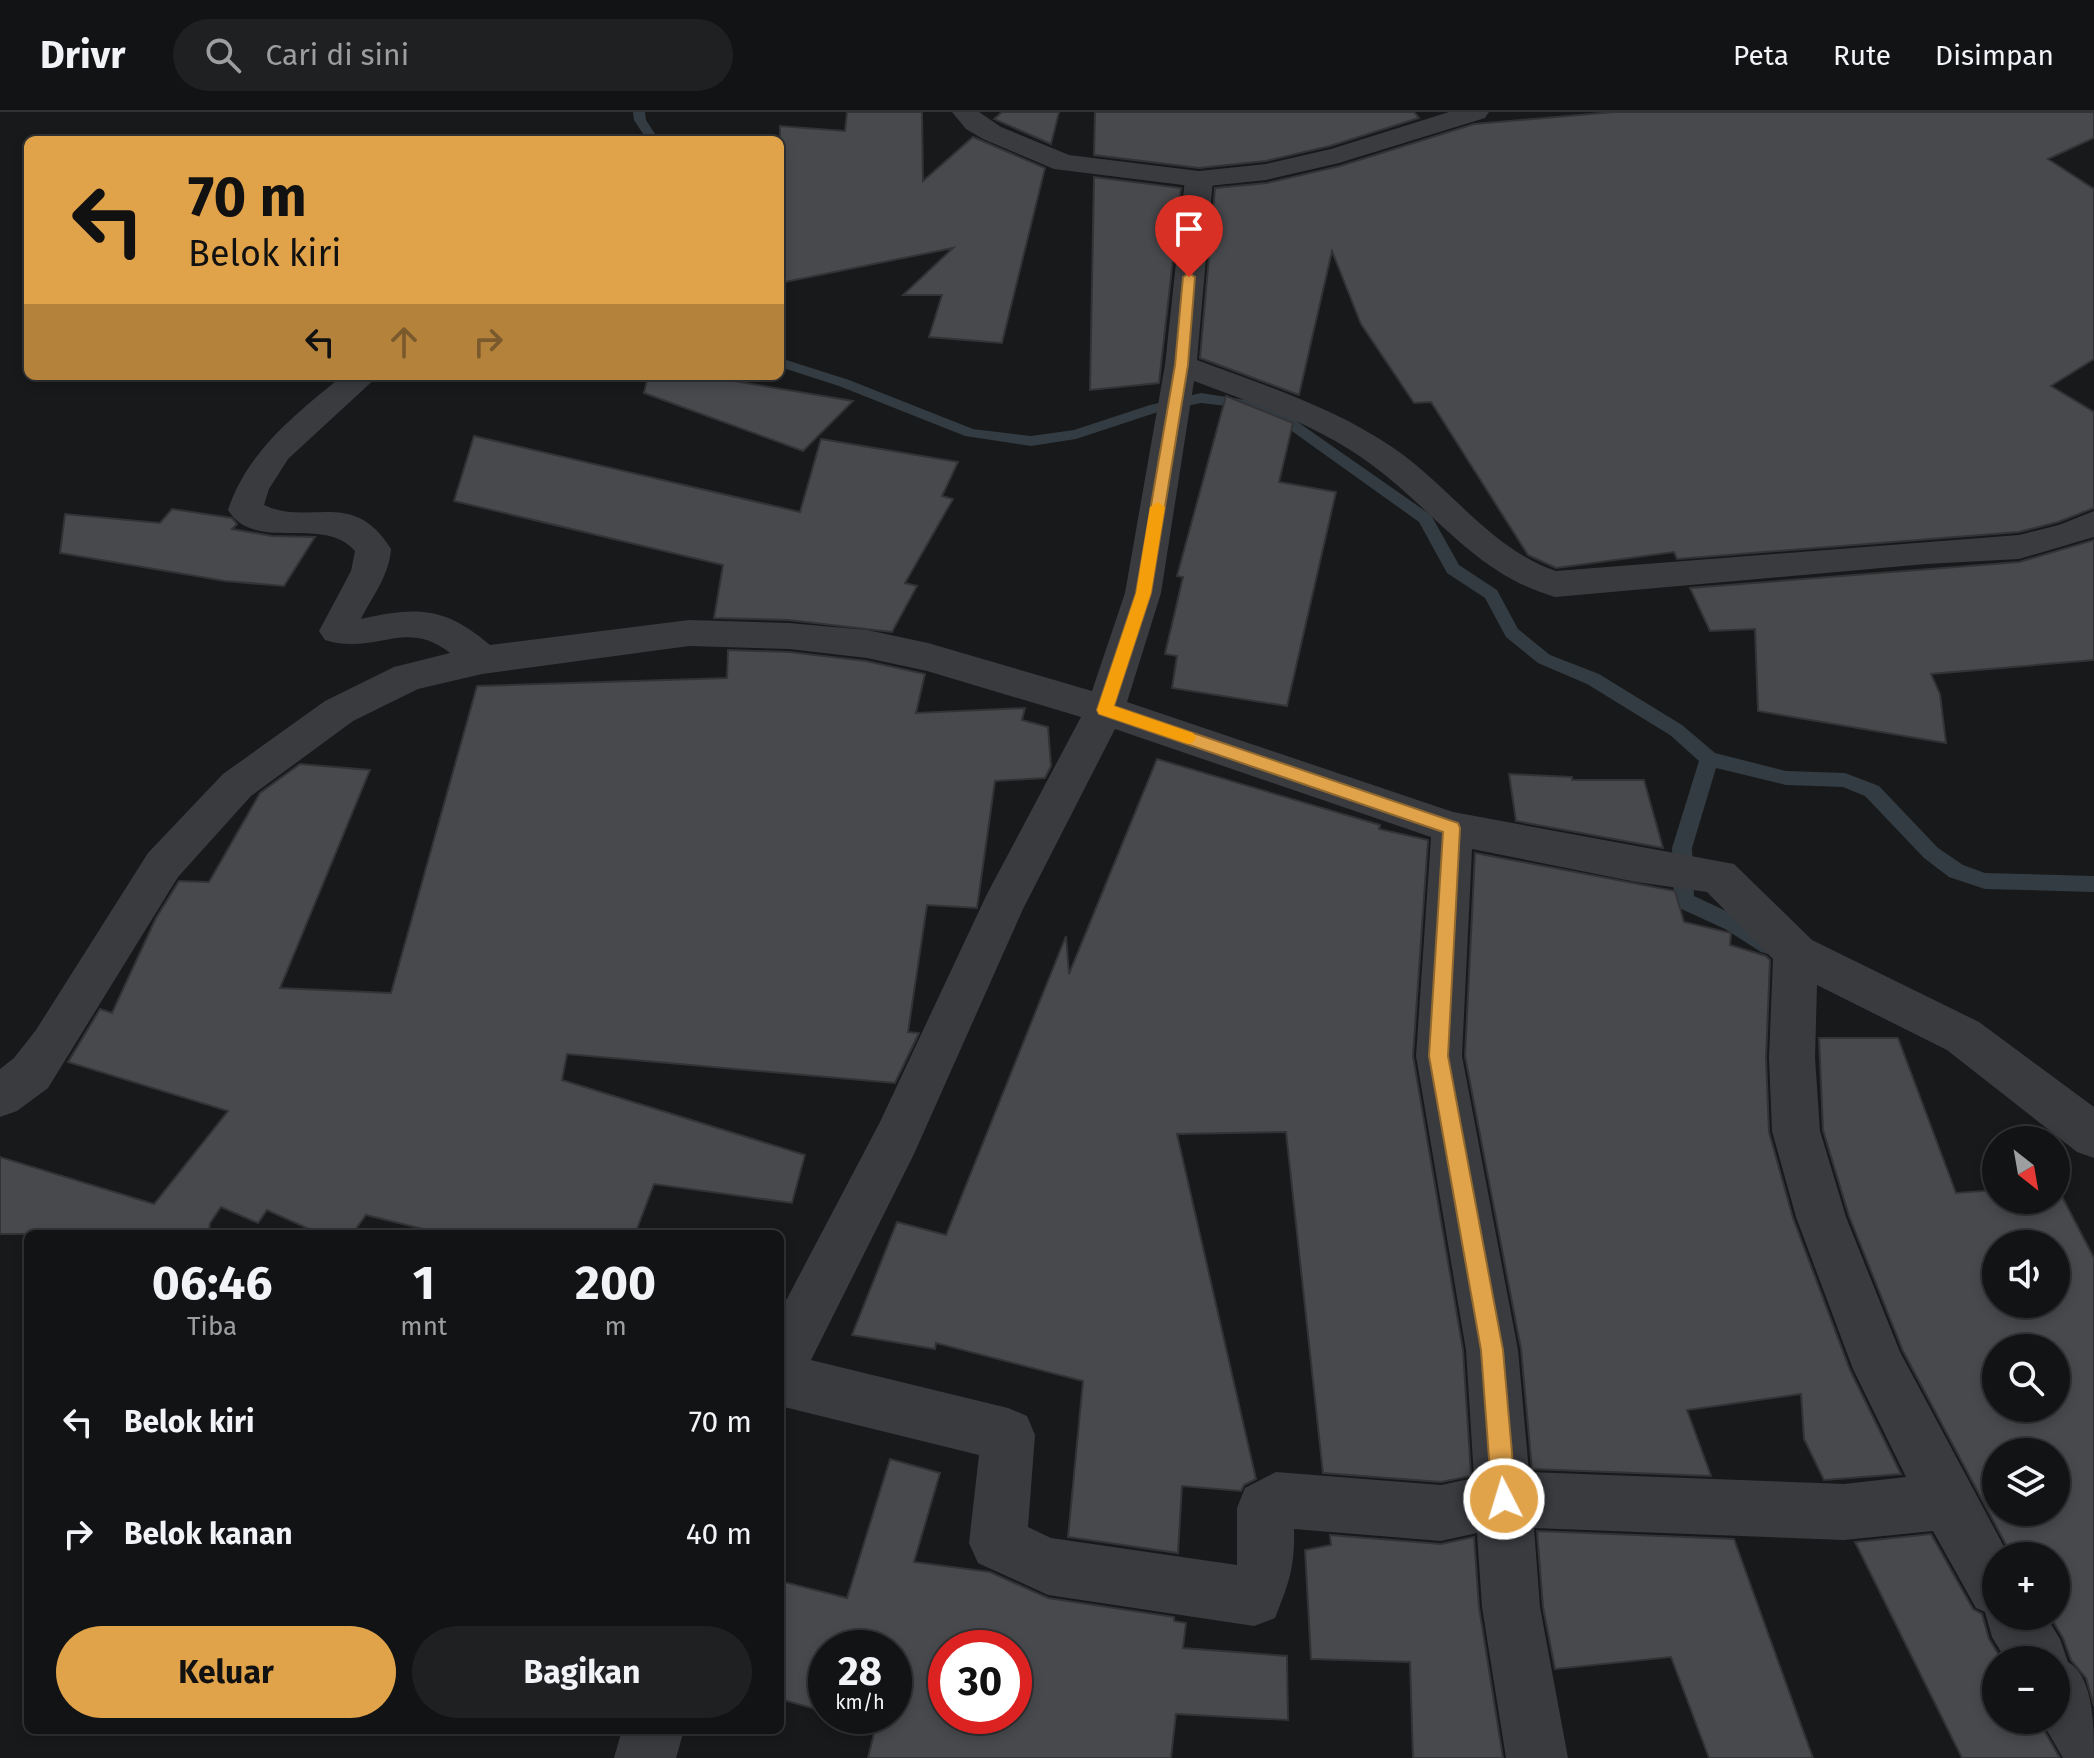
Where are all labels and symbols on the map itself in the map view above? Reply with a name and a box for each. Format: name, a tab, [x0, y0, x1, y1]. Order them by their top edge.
pin	[1155, 195, 1223, 277]
north arrow	[1982, 1126, 2070, 1214]
position arrow	[1462, 1457, 1546, 1541]
speed limit sign: 30	[928, 1630, 1032, 1734]

